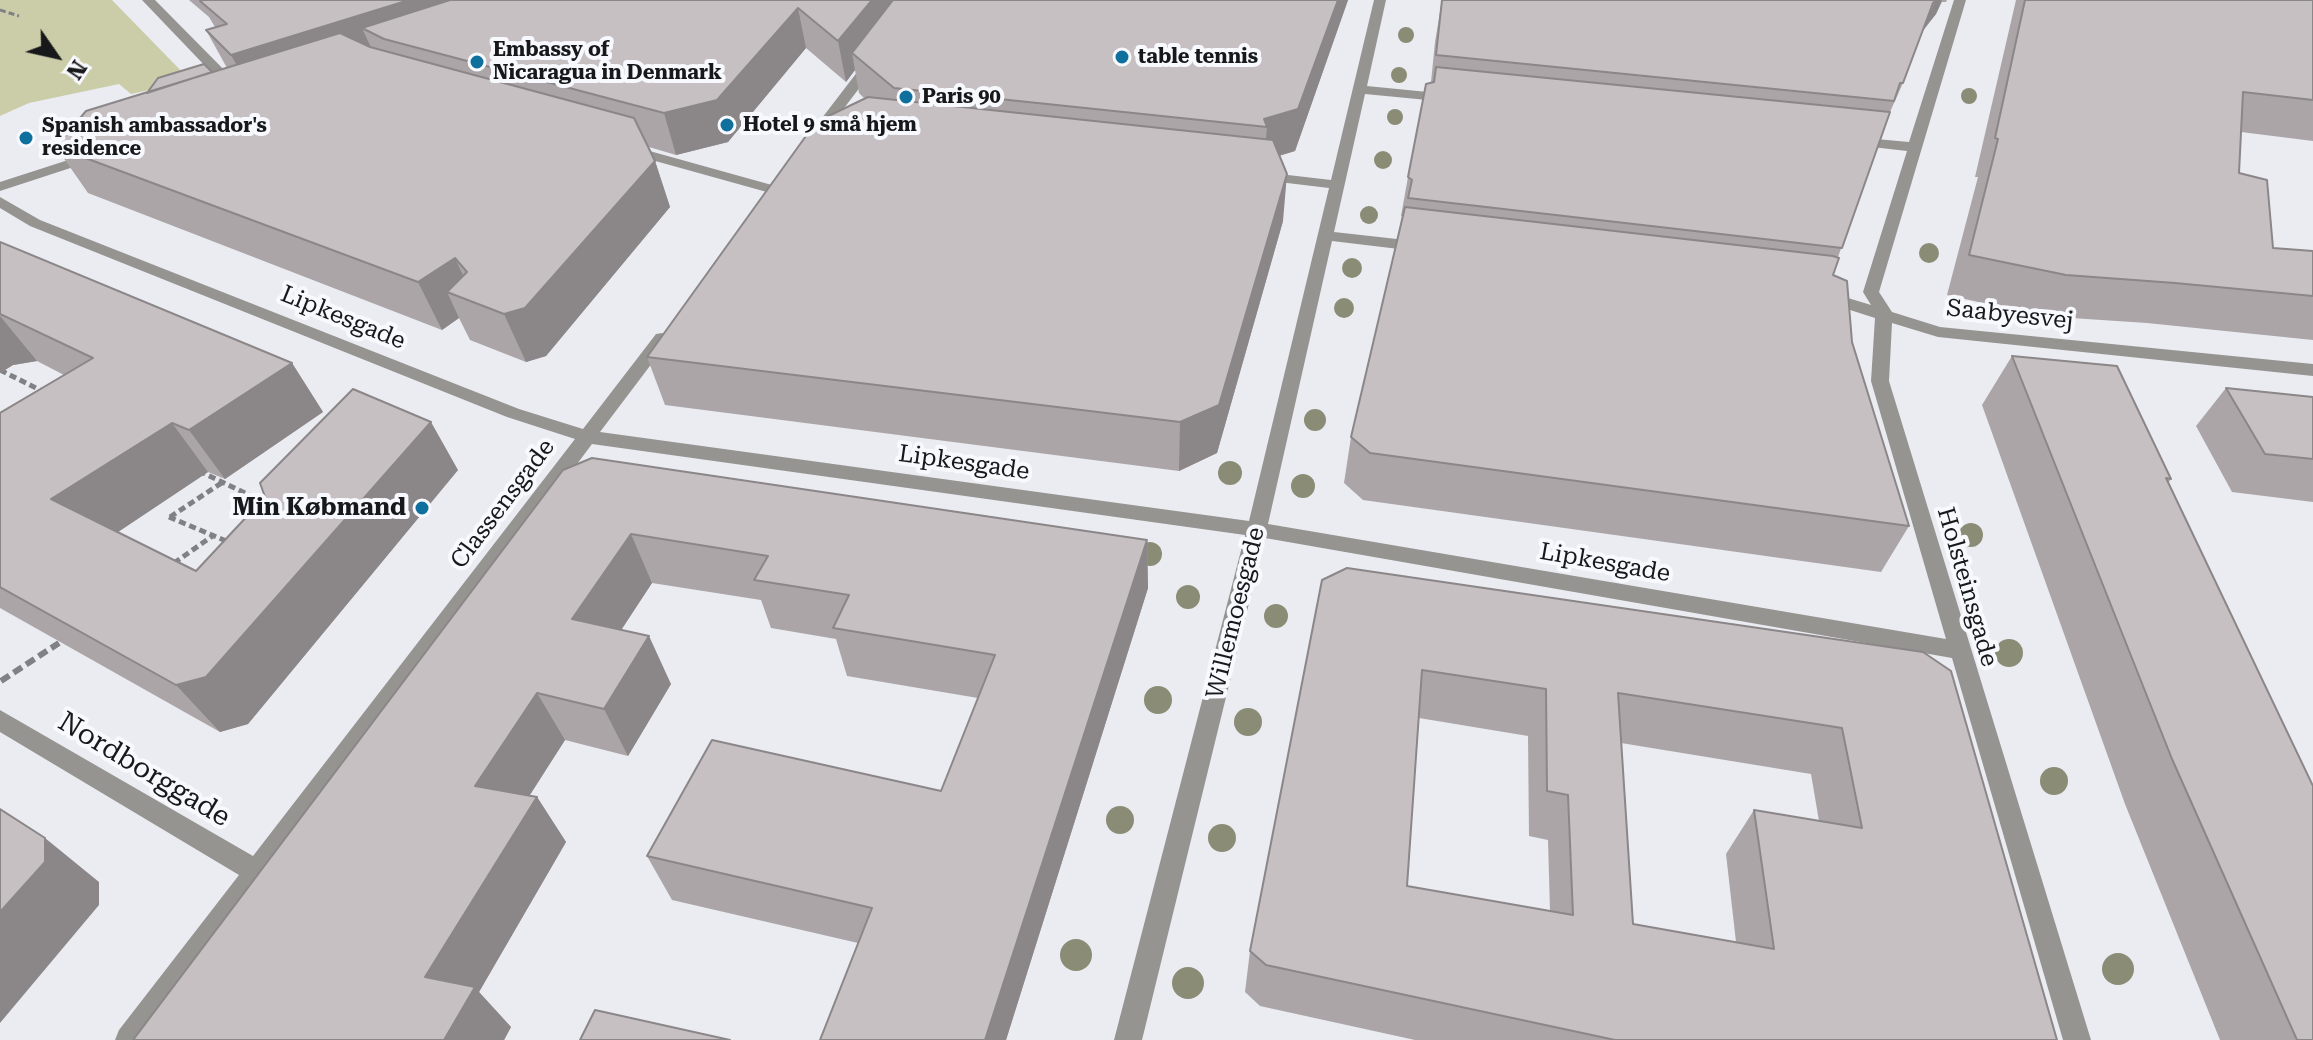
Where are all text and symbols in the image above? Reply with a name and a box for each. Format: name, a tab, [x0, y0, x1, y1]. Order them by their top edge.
north arrow	[16, 16, 96, 96]
place label: Embassy of Nicaragua in Denmark	[493, 38, 722, 85]
place label: table tennis	[1138, 45, 1258, 69]
marker: table tennis	[1113, 48, 1131, 66]
marker: Embassy of Nicaragua in Denmark	[468, 53, 486, 71]
text: N	[61, 56, 91, 84]
place label: Paris 90	[922, 85, 1001, 109]
marker: Paris 90	[897, 88, 915, 106]
place label: Hotel 9 små hjem	[743, 113, 917, 137]
place label: Spanish ambassador's residence	[42, 114, 267, 161]
marker: Hotel 9 små hjem	[718, 116, 736, 134]
marker: Spanish ambassador's residence	[17, 129, 35, 147]
street label: Lipkesgade	[276, 280, 410, 356]
street label: Saabyesvej	[1945, 294, 2075, 336]
street label: Classensgade	[445, 434, 561, 574]
street label: Lipkesgade	[897, 440, 1031, 486]
place label: Min Købmand	[233, 494, 406, 522]
marker: Min Købmand	[413, 499, 431, 517]
street label: Holsteinsgade	[1931, 504, 2003, 670]
street label: Willemoesgade	[1201, 524, 1271, 702]
street label: Lipkesgade	[1538, 537, 1672, 589]
street label: Nordborggade	[52, 705, 236, 835]

